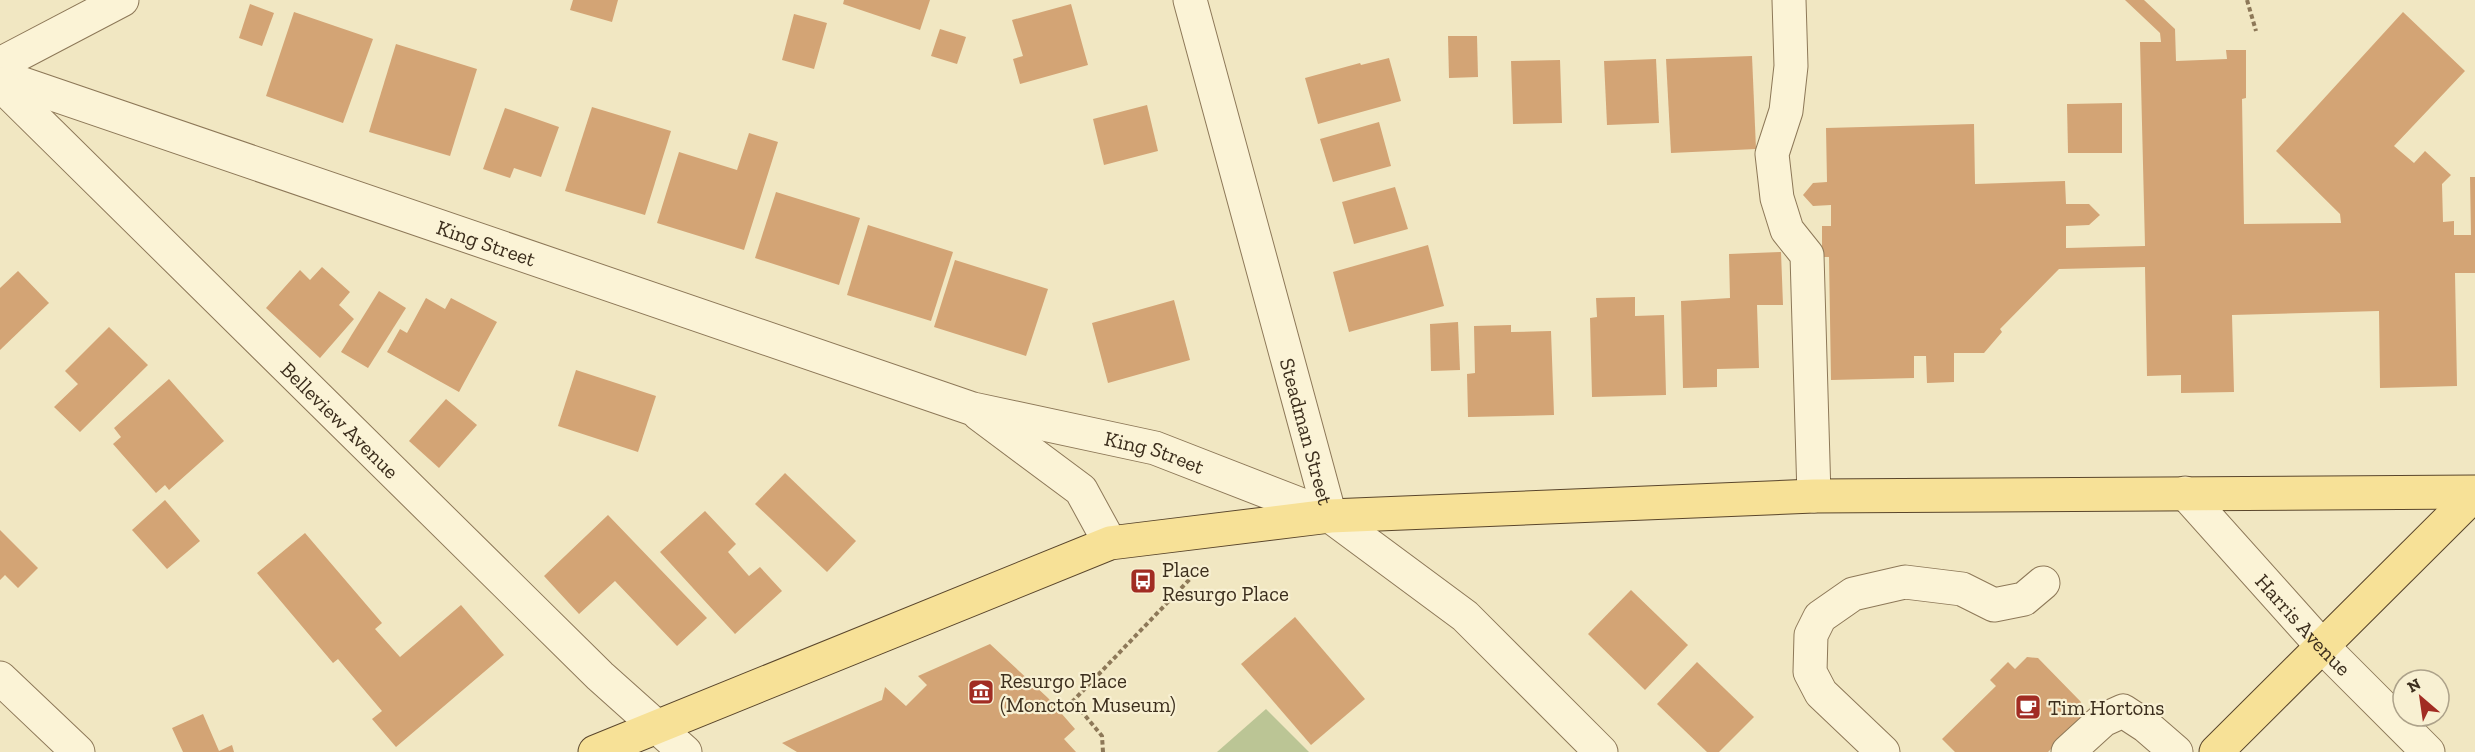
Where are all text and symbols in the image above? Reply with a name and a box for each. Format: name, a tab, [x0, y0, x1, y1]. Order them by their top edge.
street label: King Street	[433, 214, 539, 271]
street label: Steadman Street	[1275, 355, 1339, 508]
street label: Belleview Avenue	[276, 356, 405, 483]
street label: King Street	[1102, 425, 1208, 479]
place label: Place Resurgo Place	[1162, 557, 1289, 606]
bus stop icon: Place Resurgo Place	[1128, 566, 1158, 596]
street label: Harris Avenue	[2251, 568, 2357, 681]
place label: Resurgo Place (Moncton Museum)	[1000, 668, 1176, 717]
north arrow	[2391, 668, 2451, 728]
text: N	[2404, 674, 2424, 697]
museum icon: Resurgo Place (Moncton Museum)	[966, 677, 996, 707]
cafe icon: Tim Hortons	[2013, 692, 2043, 722]
place label: Tim Hortons	[2048, 695, 2165, 720]

